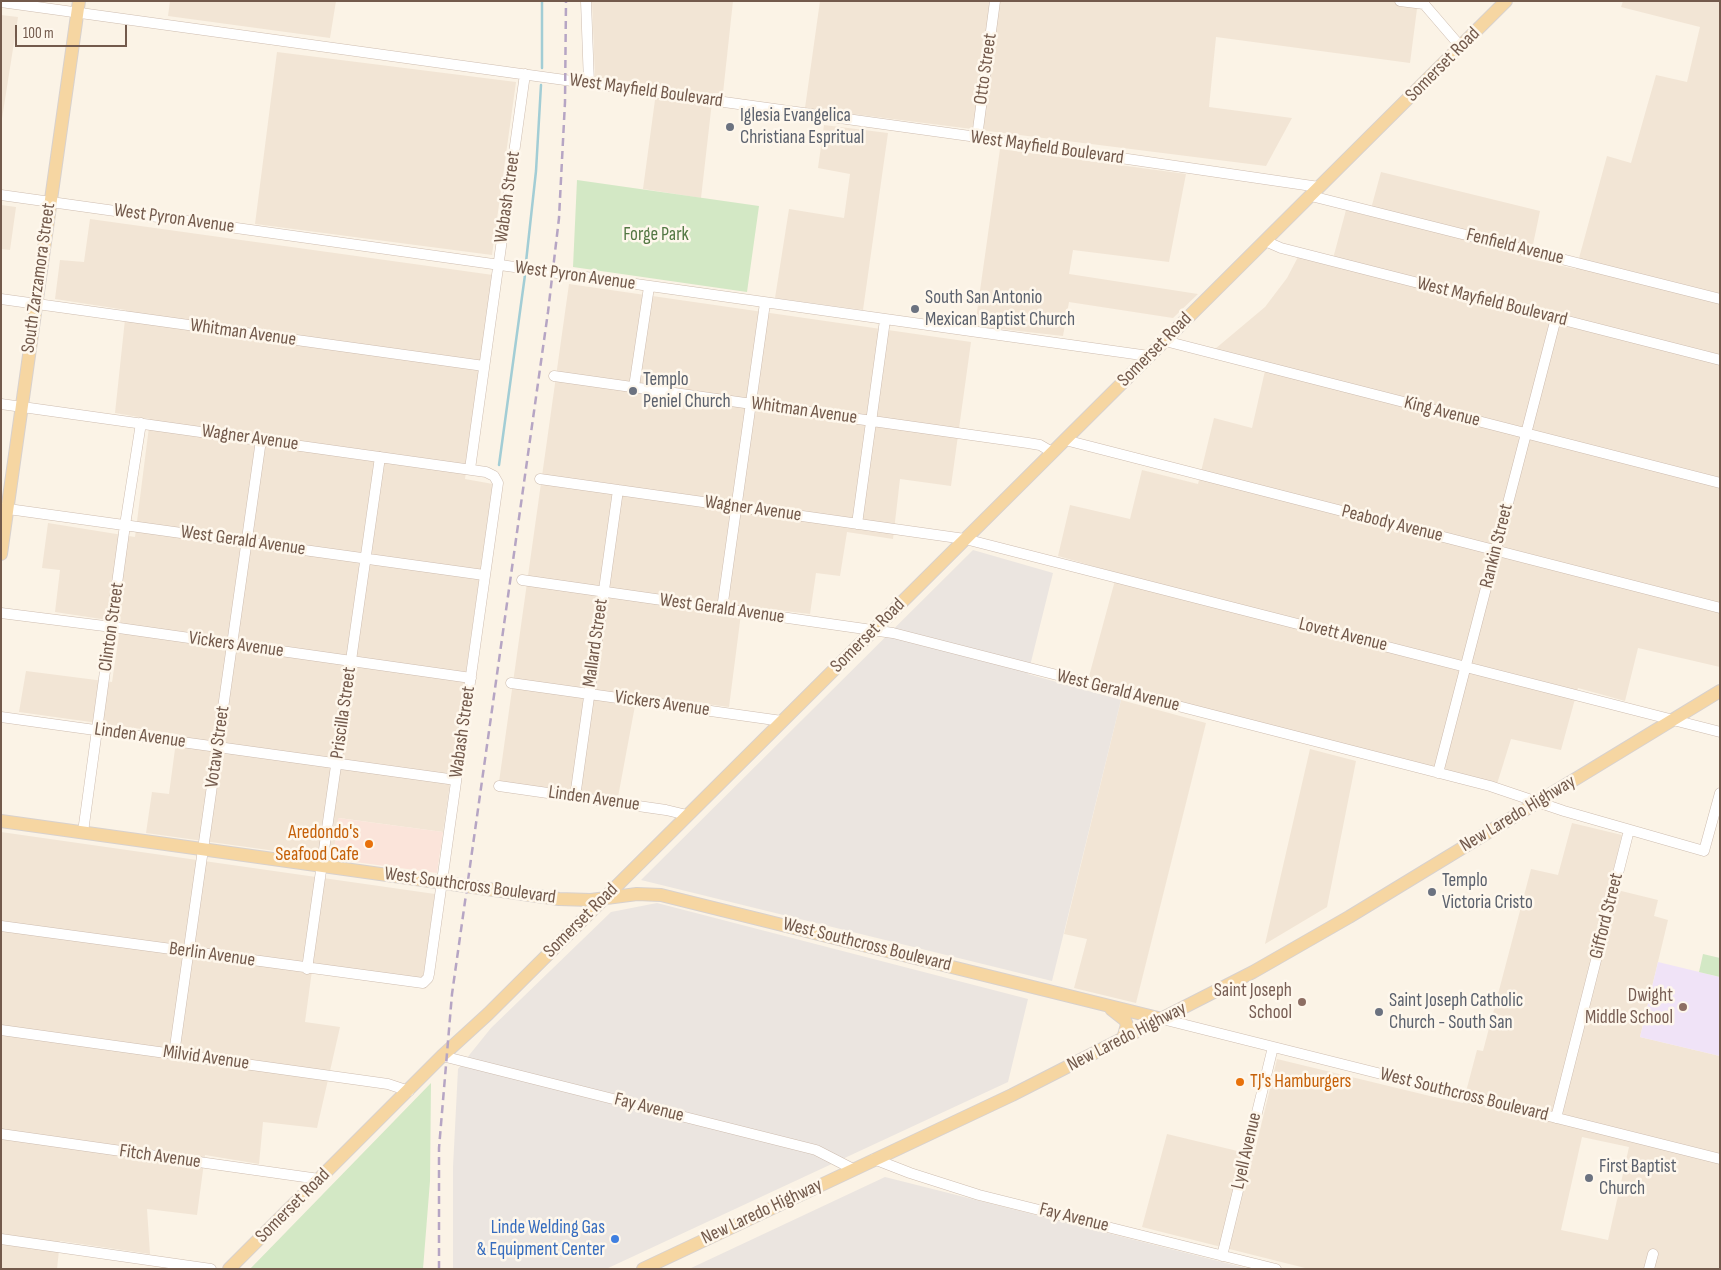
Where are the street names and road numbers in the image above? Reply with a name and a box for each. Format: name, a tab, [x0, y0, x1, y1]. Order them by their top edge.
street label: Somerset Road	[1401, 23, 1485, 107]
street label: Otto Street	[970, 32, 1002, 106]
street label: West Mayfield Boulevard	[568, 69, 724, 113]
street label: West Mayfield Boulevard	[969, 126, 1125, 170]
street label: Wabash Street	[490, 150, 526, 244]
street label: West Pyron Avenue	[112, 199, 236, 239]
street label: South Zarzamora Street	[17, 202, 61, 354]
street label: Fenfield Avenue	[1464, 224, 1566, 270]
street label: West Pyron Avenue	[513, 256, 637, 296]
street label: West Mayfield Boulevard	[1414, 272, 1570, 332]
street label: Somerset Road	[1113, 308, 1197, 392]
street label: Whitman Avenue	[188, 314, 298, 352]
street label: Whitman Avenue	[749, 392, 859, 430]
street label: King Avenue	[1402, 392, 1482, 432]
street label: Wagner Avenue	[200, 420, 300, 456]
street label: Wagner Avenue	[703, 491, 803, 527]
street label: Peabody Avenue	[1339, 500, 1445, 548]
street label: Rankin Street	[1476, 502, 1518, 590]
street label: West Gerald Avenue	[179, 521, 307, 561]
street label: Clinton Street	[94, 581, 130, 673]
street label: West Gerald Avenue	[658, 589, 786, 629]
street label: Somerset Road	[826, 594, 910, 678]
street label: Mallard Street	[579, 597, 613, 689]
street label: Lovett Avenue	[1296, 613, 1390, 657]
street label: Vickers Avenue	[187, 627, 285, 663]
street label: West Gerald Avenue	[1054, 665, 1182, 717]
street label: Priscilla Street	[326, 666, 362, 760]
street label: Wabash Street	[445, 685, 481, 779]
street label: Vickers Avenue	[613, 686, 711, 722]
street label: Votaw Street	[201, 705, 235, 789]
street label: Linden Avenue	[93, 718, 187, 754]
street label: New Laredo Highway	[1456, 771, 1580, 857]
street label: Linden Avenue	[547, 781, 641, 817]
street label: West Southcross Boulevard	[383, 863, 557, 909]
street label: Gifford Street	[1585, 871, 1629, 961]
street label: Somerset Road	[539, 879, 623, 963]
street label: West Southcross Boulevard	[780, 913, 954, 977]
street label: Berlin Avenue	[168, 938, 256, 972]
street label: New Laredo Highway	[1064, 997, 1190, 1077]
street label: Milvid Avenue	[162, 1041, 250, 1075]
street label: West Southcross Boulevard	[1377, 1063, 1551, 1127]
street label: Fay Avenue	[612, 1088, 686, 1128]
street label: Lyell Avenue	[1227, 1110, 1267, 1192]
street label: Fitch Avenue	[118, 1140, 202, 1174]
street label: Somerset Road	[251, 1164, 335, 1248]
street label: New Laredo Highway	[698, 1174, 826, 1250]
street label: Fay Avenue	[1037, 1198, 1111, 1238]

